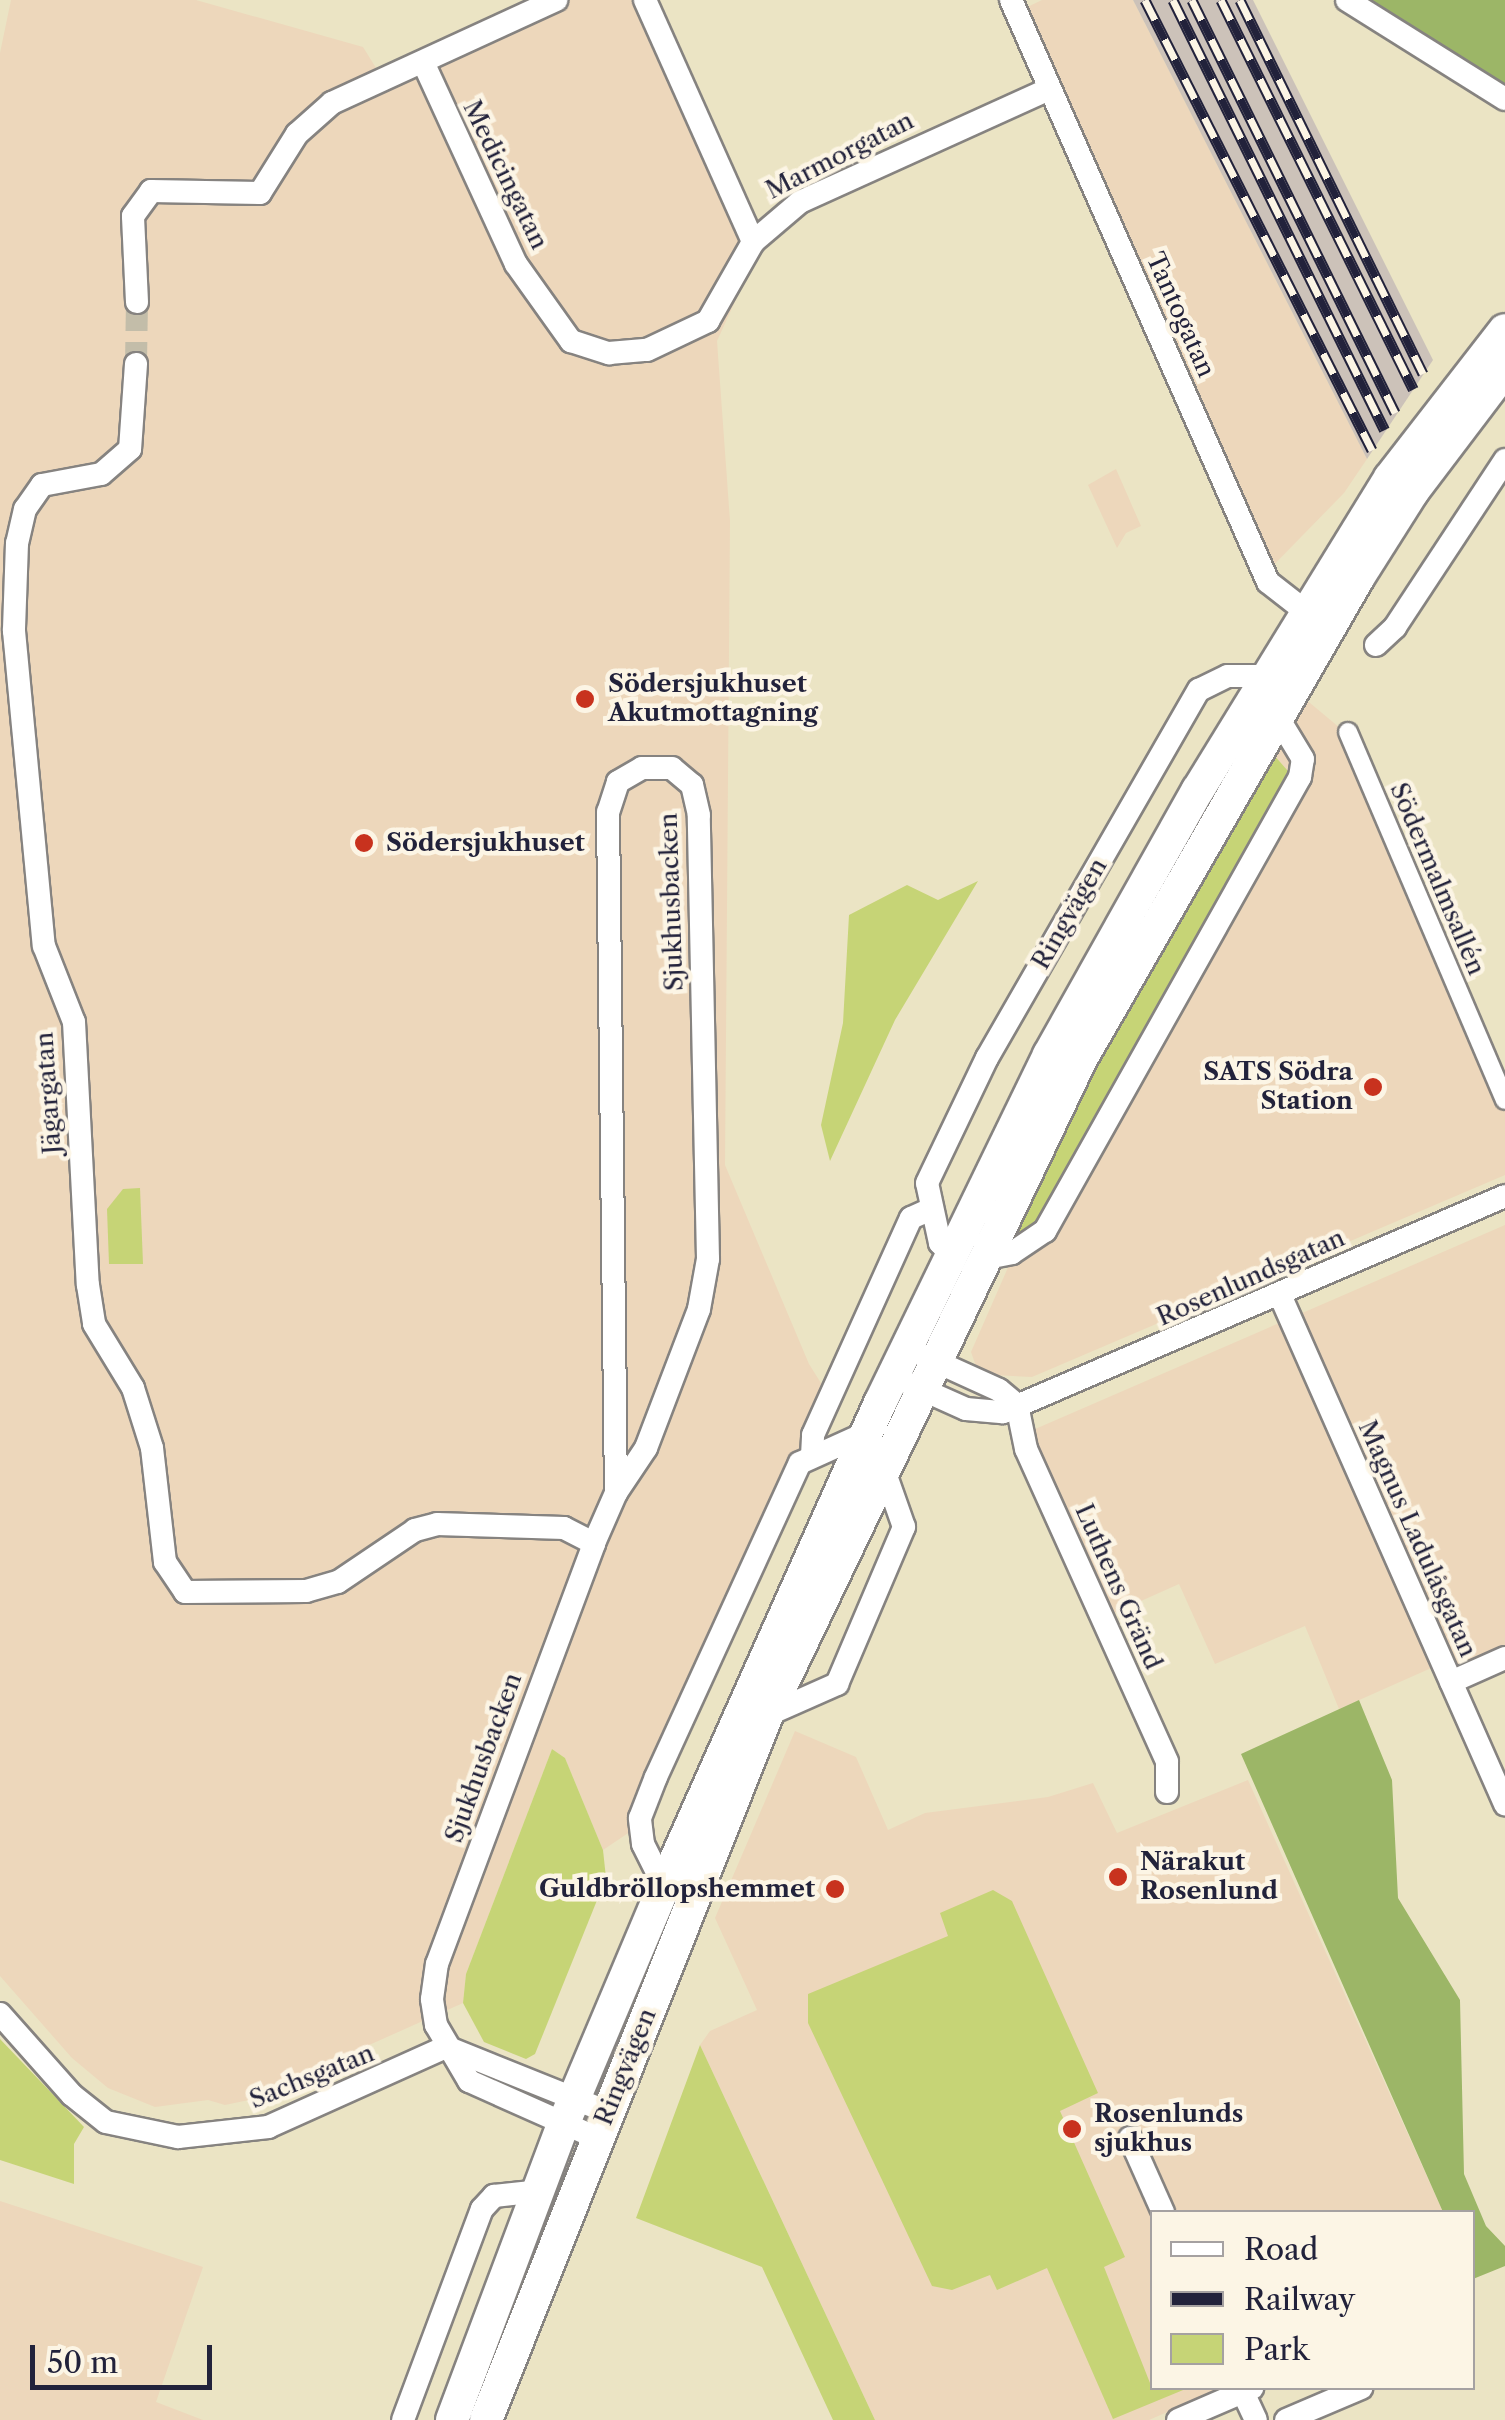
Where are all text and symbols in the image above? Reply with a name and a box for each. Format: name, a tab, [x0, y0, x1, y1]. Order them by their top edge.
street label: Medicingatan	[456, 96, 554, 254]
street label: Marmorgatan	[761, 106, 919, 206]
street label: Tantogatan	[1139, 248, 1221, 382]
place label: Södersjukhuset Akutmottagning	[608, 670, 818, 729]
marker: Södersjukhuset Akutmottagning	[572, 686, 598, 712]
street label: Södermalmsallén	[1383, 778, 1491, 980]
street label: Sjukhusbacken	[654, 812, 690, 992]
place label: Södersjukhuset	[386, 828, 585, 858]
marker: Södersjukhuset	[351, 830, 377, 856]
street label: Ringvägen	[1026, 853, 1114, 975]
street label: Jägargatan	[30, 1031, 68, 1155]
place label: SATS Södra Station	[1203, 1058, 1353, 1117]
marker: SATS Södra Station	[1362, 1076, 1384, 1098]
street label: Rosenlundsgatan	[1152, 1223, 1350, 1333]
street label: Magnus Ladulåsgatan	[1351, 1416, 1483, 1662]
street label: Luthens Gränd	[1068, 1500, 1168, 1674]
street label: Sjukhusbacken	[439, 1669, 529, 1847]
place label: Närakut Rosenlund	[1140, 1848, 1278, 1907]
marker: Närakut Rosenlund	[1105, 1864, 1131, 1890]
place label: Guldbröllopshemmet	[539, 1874, 815, 1904]
marker: Guldbröllopshemmet	[824, 1878, 846, 1900]
street label: Ringvägen	[589, 2004, 663, 2130]
street label: Sachsgatan	[245, 2038, 379, 2116]
place label: Rosenlunds sjukhus	[1094, 2100, 1243, 2159]
marker: Rosenlunds sjukhus	[1059, 2116, 1085, 2142]
legend	[1150, 2210, 1475, 2390]
text: Road	[1244, 2231, 1318, 2268]
text: Railway	[1244, 2281, 1355, 2318]
scale bar	[35, 2325, 218, 2387]
text: Park	[1244, 2331, 1309, 2368]
text: 50 m	[47, 2344, 118, 2381]

